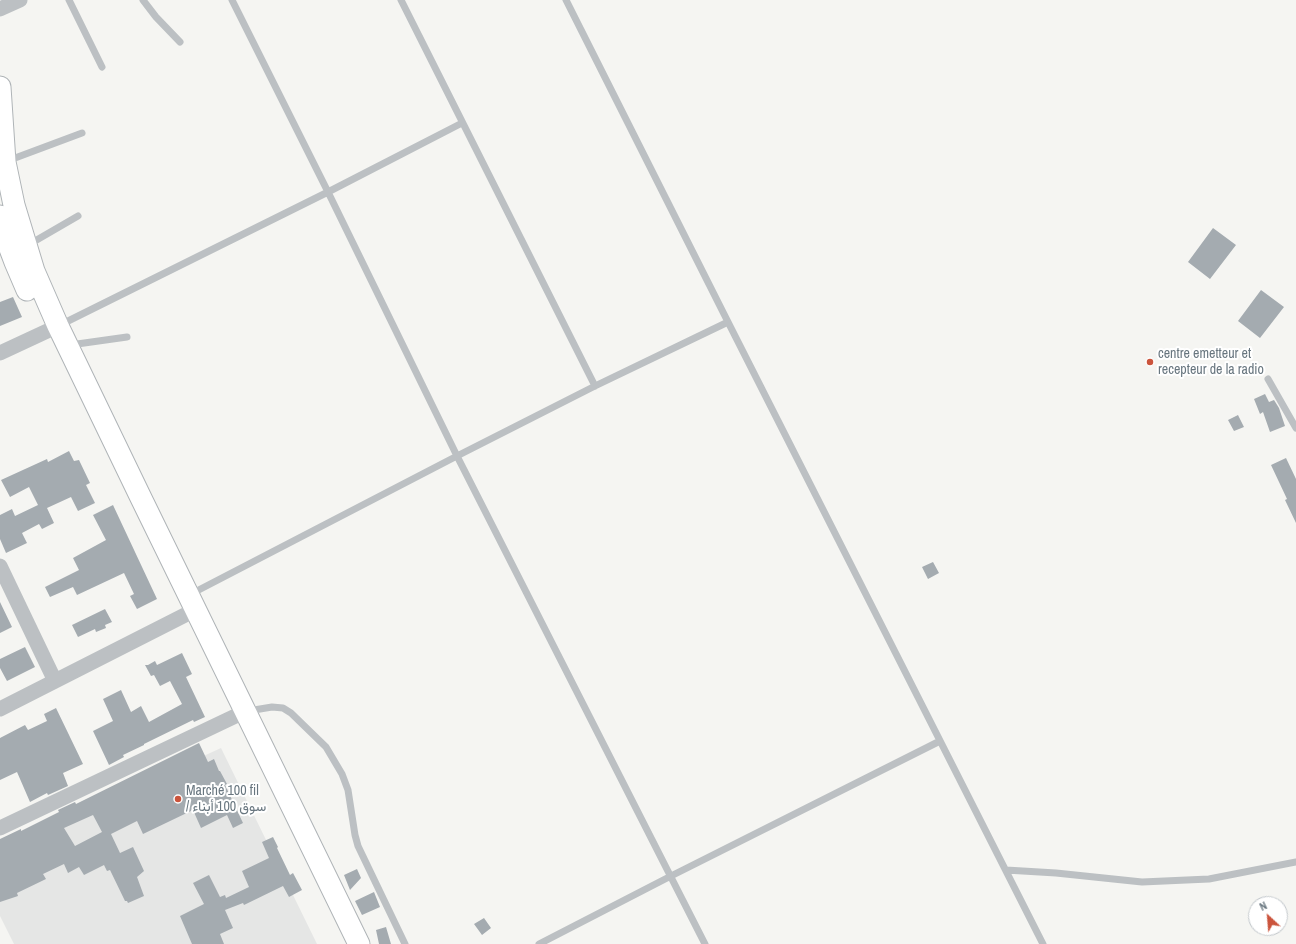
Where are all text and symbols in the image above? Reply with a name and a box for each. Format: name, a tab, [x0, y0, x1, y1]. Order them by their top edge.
place label: centre emetteur et recepteur de la radio	[1158, 346, 1264, 378]
marker: centre emetteur et recepteur de la radio	[1145, 357, 1155, 367]
place label: Marché 100 fil / سوق 100 أبناء	[186, 783, 266, 816]
marker: Marché 100 fil / سوق 100 أبناء	[173, 794, 183, 804]
north arrow	[1248, 896, 1288, 936]
text: N	[1257, 898, 1269, 914]

